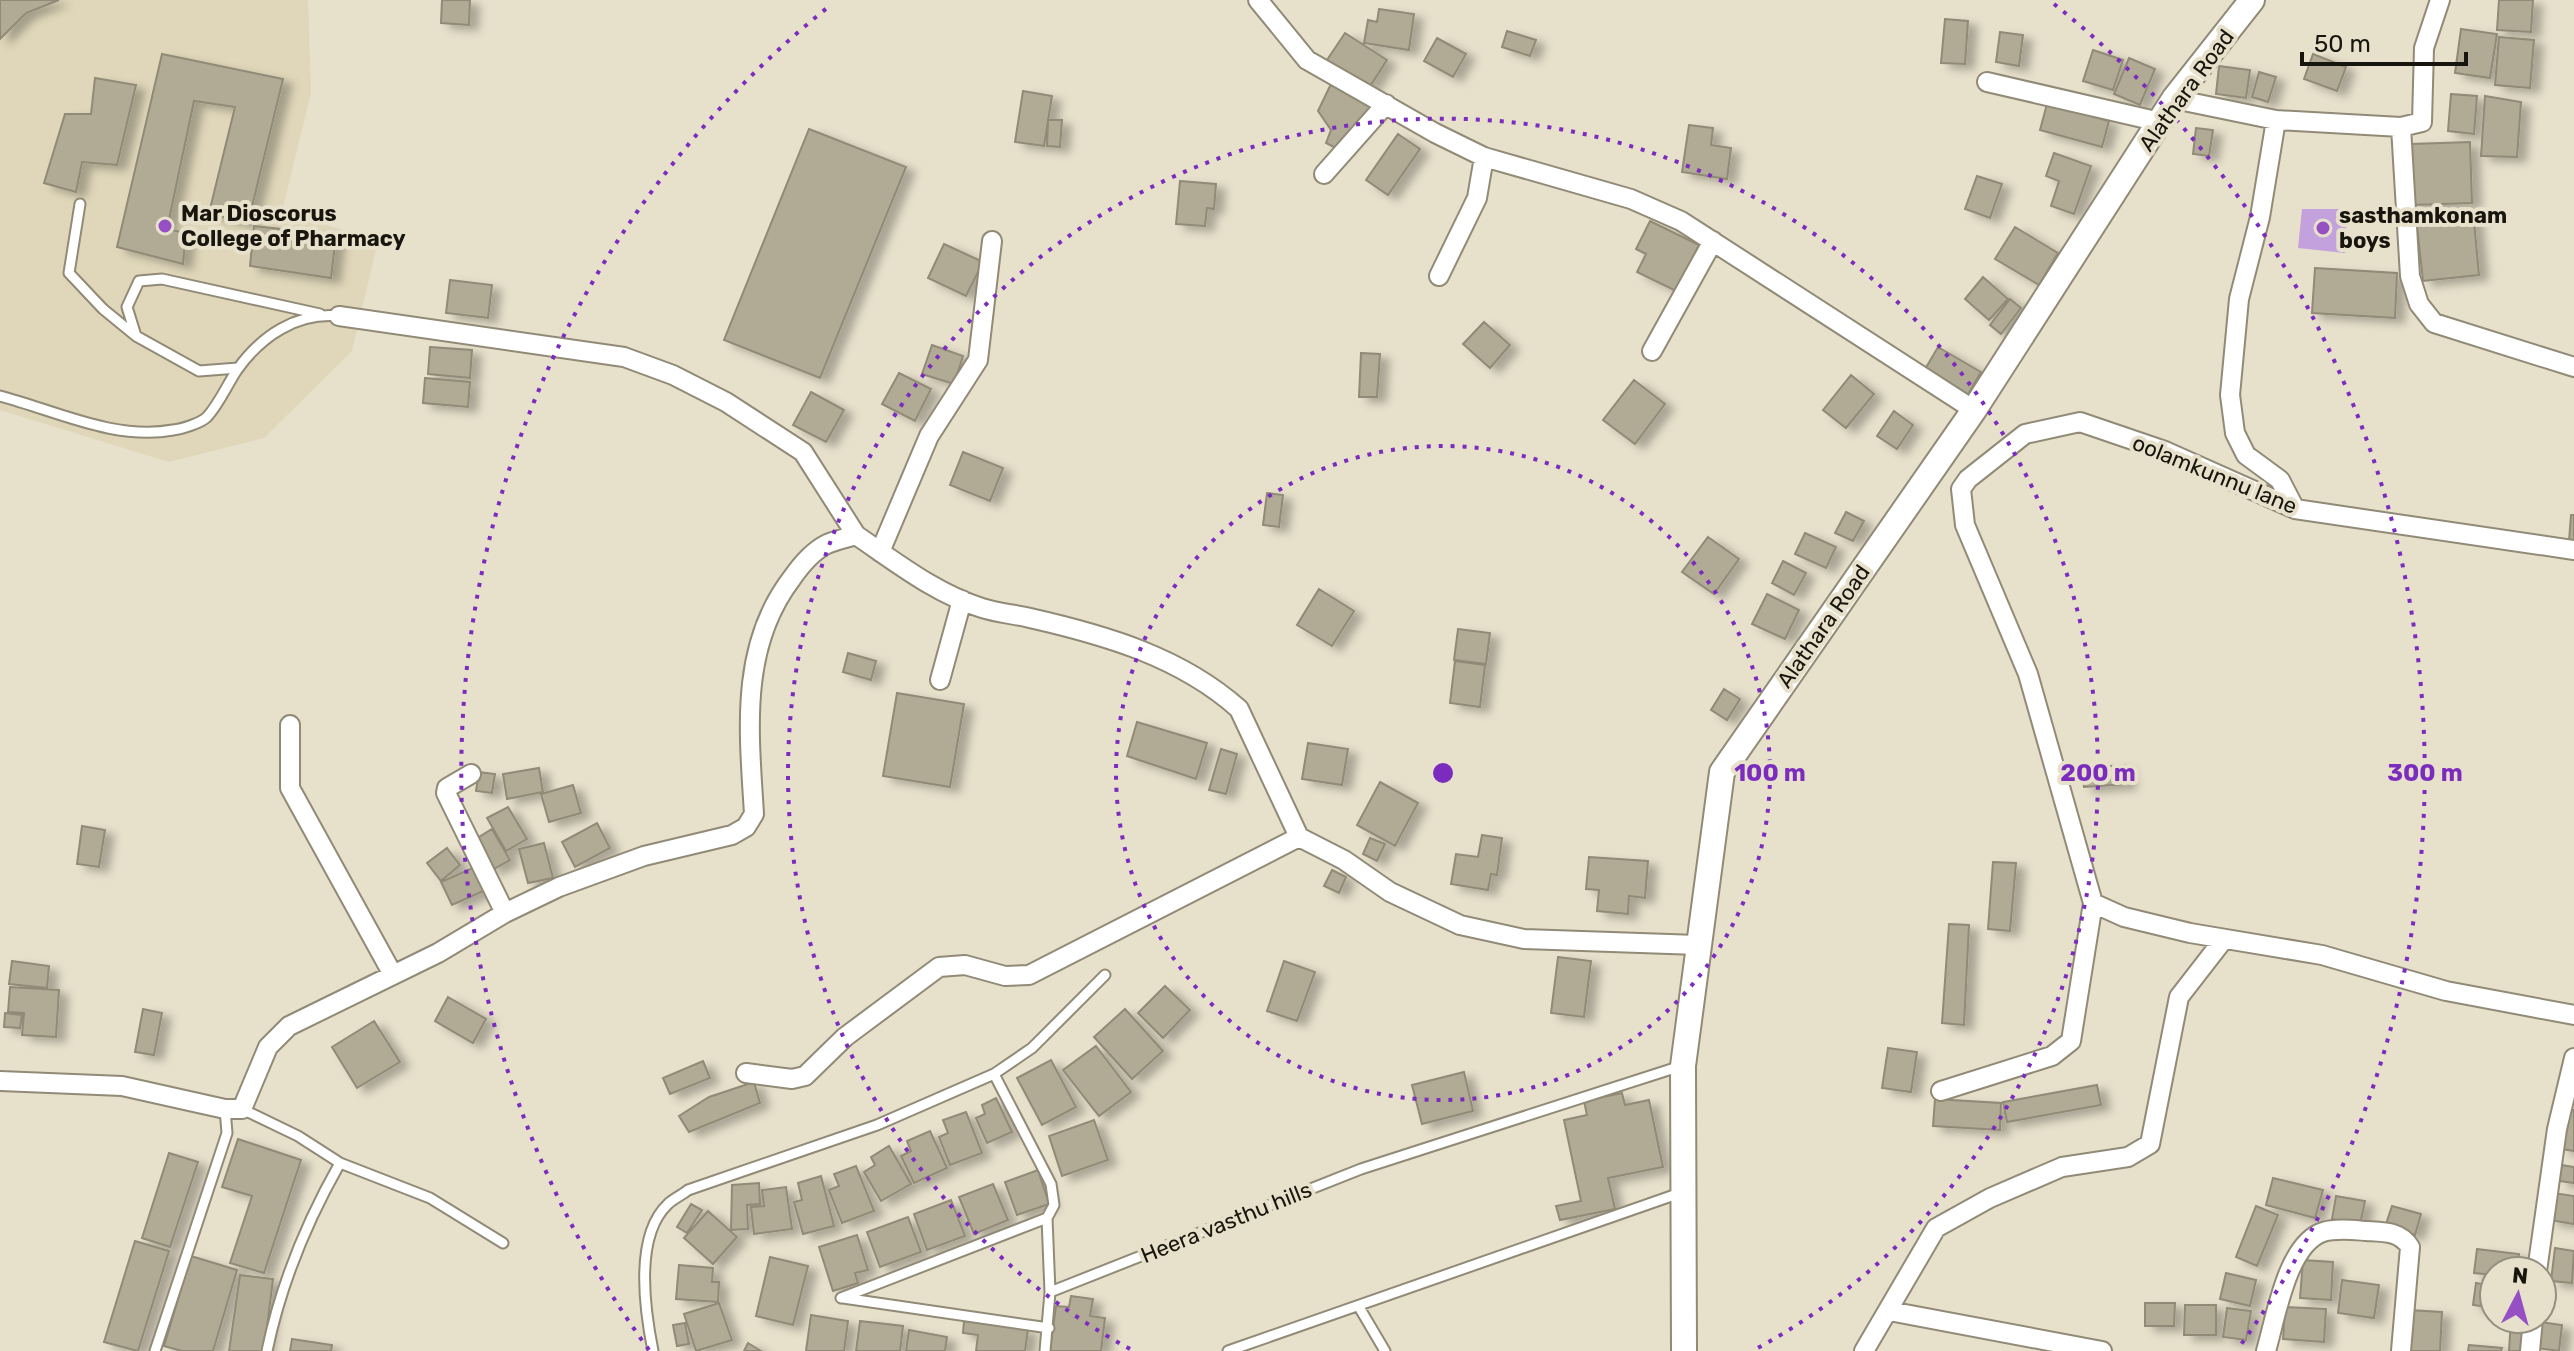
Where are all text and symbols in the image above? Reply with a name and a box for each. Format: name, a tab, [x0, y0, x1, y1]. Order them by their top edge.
scale bar	[2302, 16, 2466, 66]
street label: Alathara Road	[2133, 24, 2240, 157]
text: 50 m	[2314, 30, 2371, 58]
place label: Mar Dioscorus College of Pharmacy	[181, 200, 406, 252]
place label: sasthamkonam boys	[2339, 202, 2507, 254]
marker: Mar Dioscorus College of Pharmacy	[156, 217, 174, 235]
marker: sasthamkonam boys	[2314, 219, 2332, 237]
street label: oolamkunnu lane	[2128, 429, 2301, 520]
street label: Alathara Road	[1771, 560, 1876, 693]
centre of rings	[1429, 759, 1457, 787]
text: 100 m	[1734, 759, 1806, 787]
text: 200 m	[2060, 759, 2136, 787]
text: 300 m	[2387, 759, 2463, 787]
street label: Heera vasthu hills	[1137, 1176, 1316, 1269]
north arrow	[2478, 1255, 2558, 1335]
text: N	[2511, 1261, 2529, 1290]

